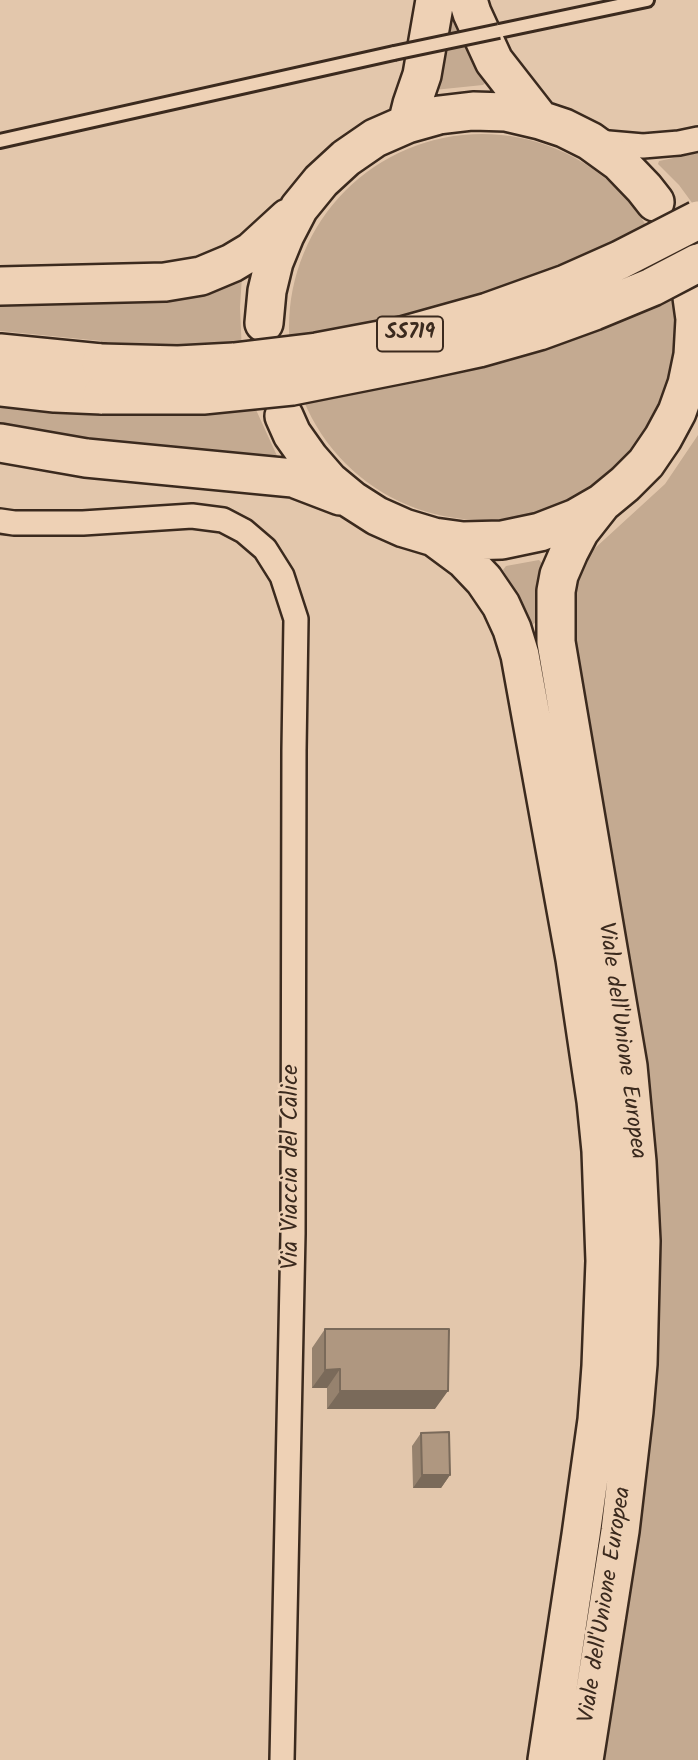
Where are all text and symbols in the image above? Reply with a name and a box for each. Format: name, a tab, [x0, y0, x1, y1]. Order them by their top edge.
road number: SS719	[377, 316, 443, 352]
street label: Viale dell'Unione Europea	[590, 921, 650, 1161]
street label: Via Viaccia del Calice	[279, 1064, 307, 1270]
street label: Viale dell'Unione Europea	[575, 1485, 639, 1725]

